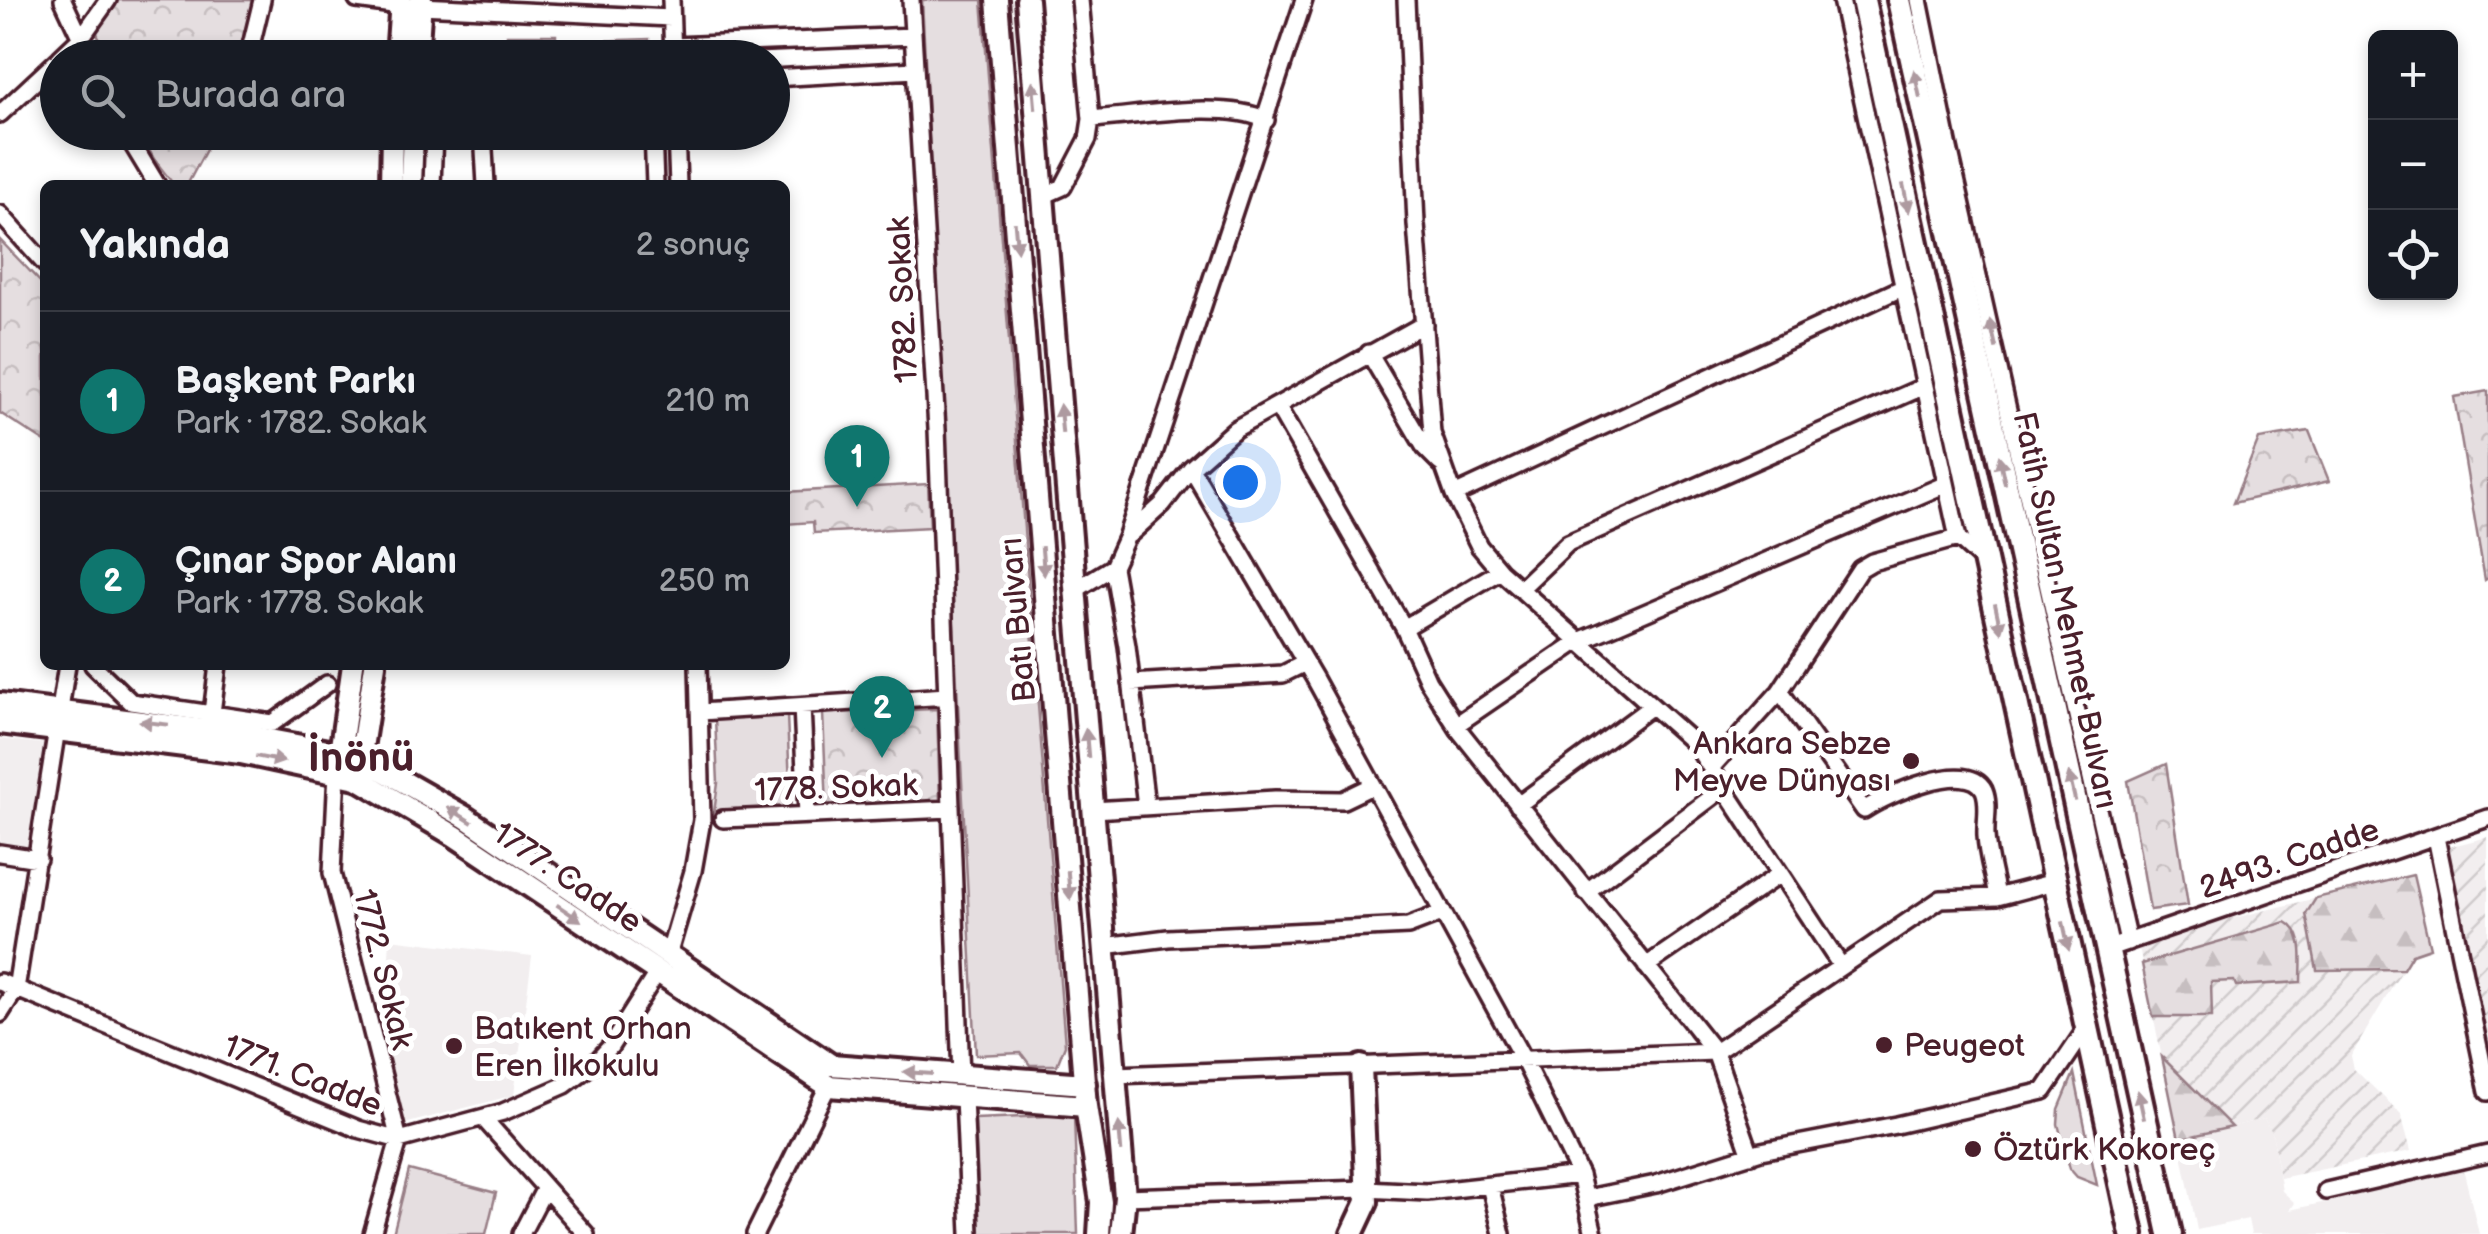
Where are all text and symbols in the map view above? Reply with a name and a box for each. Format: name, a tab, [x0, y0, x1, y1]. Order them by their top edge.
map controls	[2368, 30, 2458, 300]
button: +	[2368, 30, 2458, 120]
search box	[40, 40, 790, 150]
icon: search	[75, 68, 130, 123]
one-way arrow	[1909, 68, 1924, 99]
text: Burada ara	[155, 73, 346, 118]
one-way arrow	[1026, 79, 1042, 111]
button: −	[2368, 120, 2458, 210]
one-way arrow	[1899, 183, 1915, 214]
button: locate	[2368, 210, 2458, 300]
street label: 1782. Sokak	[880, 216, 927, 384]
text: Yakında	[80, 220, 230, 271]
one-way arrow	[1009, 221, 1025, 253]
text: 2 sonuç	[636, 226, 750, 265]
one-way arrow	[1985, 318, 2000, 349]
text: Başkent Parkı	[175, 359, 416, 404]
text: 1	[106, 382, 119, 421]
text: 210 m	[665, 382, 750, 421]
one-way arrow	[1052, 403, 1068, 435]
text: Park · 1782. Sokak	[175, 404, 426, 443]
street label: Fatih Sultan Mehmet Bulvarı	[2003, 408, 2126, 812]
pin: 1	[824, 424, 890, 507]
one-way arrow	[1994, 454, 2009, 485]
your location	[1215, 457, 1266, 508]
street label: Batı Bulvarı	[992, 536, 1045, 704]
text: Çınar Spor Alanı	[175, 539, 457, 584]
one-way arrow	[1035, 545, 1051, 577]
text: 2	[103, 562, 122, 601]
text: 250 m	[659, 562, 750, 601]
text: Park · 1778. Sokak	[175, 584, 423, 623]
one-way arrow	[1991, 603, 2007, 634]
pin: 2	[850, 676, 914, 758]
one-way arrow	[137, 715, 169, 731]
place label: Ankara Sebze Meyve Dünyası	[1673, 725, 1891, 801]
one-way arrow	[1079, 727, 1095, 759]
district label: İnönü	[308, 731, 414, 784]
marker: Ankara Sebze Meyve Dünyası	[1900, 750, 1922, 772]
one-way arrow	[255, 752, 286, 767]
street label: 1778. Sokak	[754, 766, 919, 811]
one-way arrow	[2063, 771, 2079, 802]
one-way arrow	[446, 806, 474, 824]
street label: 2493. Cadde	[2194, 810, 2384, 908]
street label: 1777. Cadde	[485, 814, 649, 942]
one-way arrow	[1061, 869, 1077, 901]
street label: 1772. Sokak	[344, 885, 421, 1054]
one-way arrow	[555, 903, 582, 922]
one-way arrow	[2059, 921, 2074, 952]
place label: Batıkent Orhan Eren İlkokulu	[474, 1010, 692, 1086]
street label: 1771. Cadde	[217, 1027, 387, 1126]
place label: Peugeot	[1904, 1027, 2025, 1066]
marker: Peugeot	[1873, 1034, 1895, 1056]
marker: Batıkent Orhan Eren İlkokulu	[443, 1035, 465, 1057]
one-way arrow	[902, 1065, 933, 1081]
one-way arrow	[2133, 1089, 2149, 1120]
one-way arrow	[1111, 1120, 1127, 1152]
place label: Öztürk Kokoreç	[1993, 1131, 2216, 1170]
marker: Öztürk Kokoreç	[1962, 1138, 1984, 1160]

